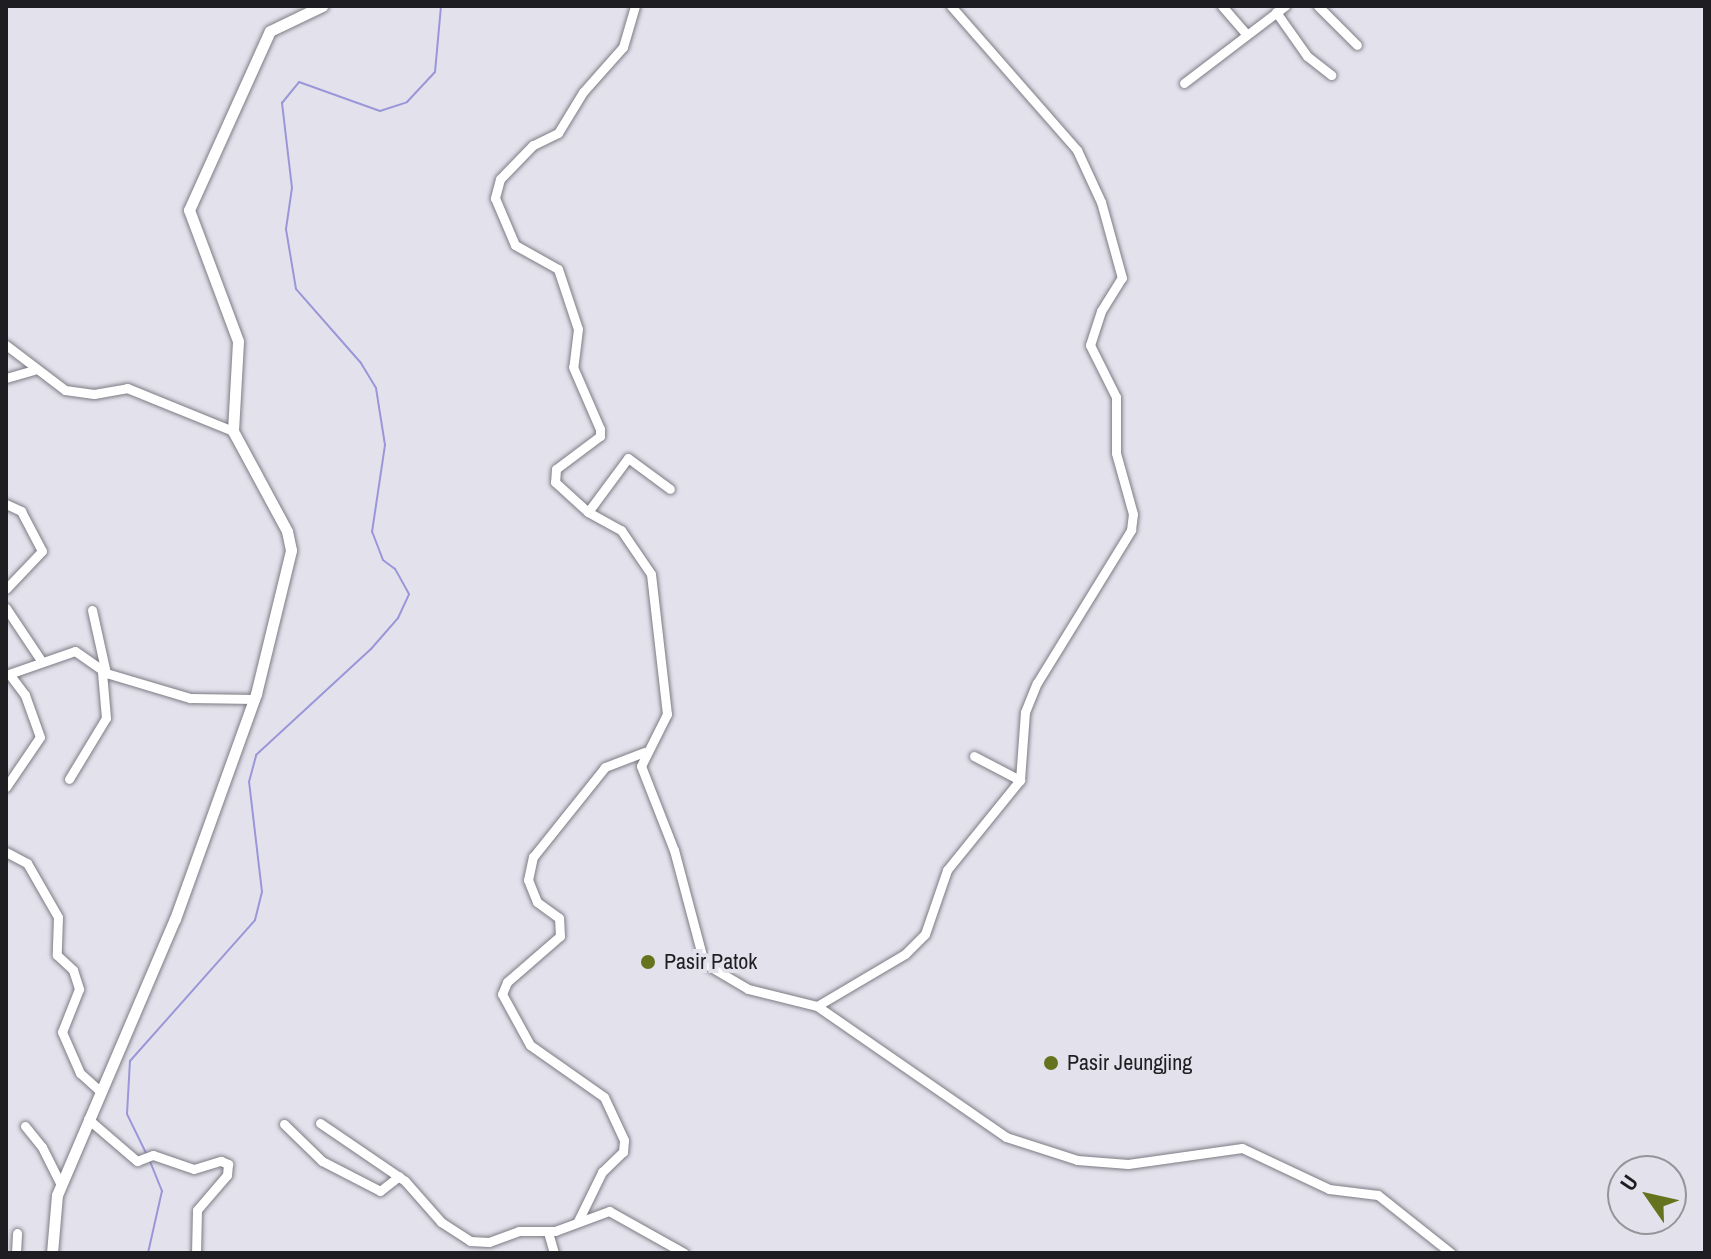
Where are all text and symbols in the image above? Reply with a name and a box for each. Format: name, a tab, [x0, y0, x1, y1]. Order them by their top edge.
place label: Pasir Patok	[664, 949, 757, 975]
marker: Pasir Patok	[639, 953, 657, 971]
place label: Pasir Jeungjing	[1067, 1050, 1192, 1076]
marker: Pasir Jeungjing	[1042, 1054, 1060, 1072]
north arrow	[1607, 1155, 1687, 1235]
text: U	[1613, 1169, 1645, 1196]

